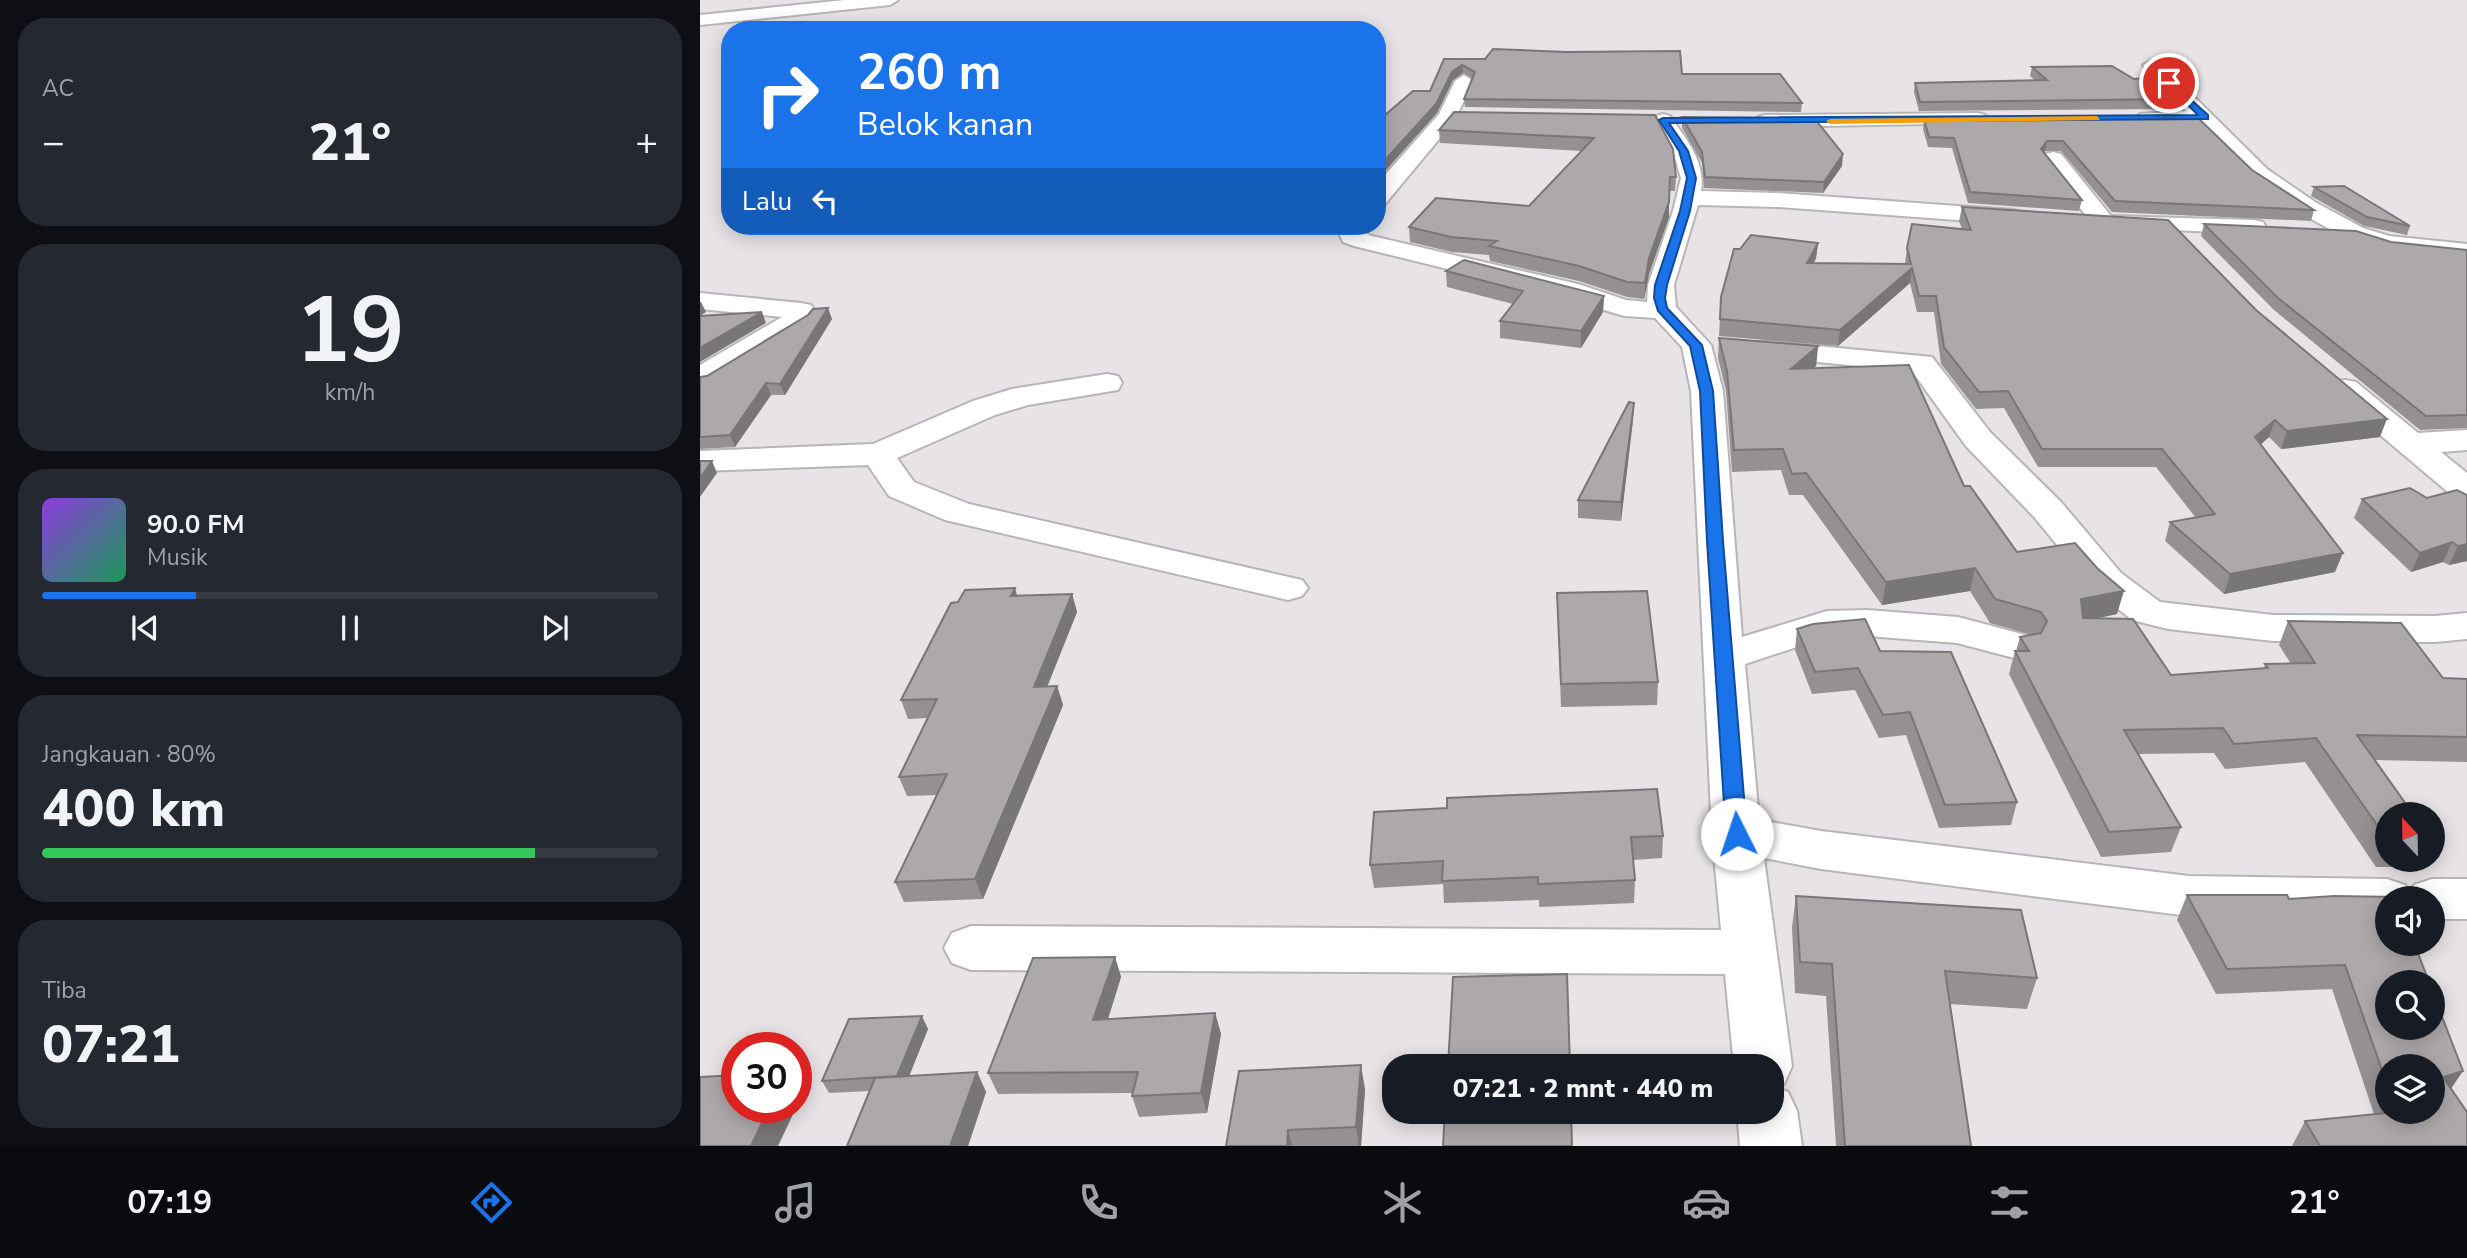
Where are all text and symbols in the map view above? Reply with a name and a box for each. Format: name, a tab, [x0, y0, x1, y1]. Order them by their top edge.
text: 260 m	[857, 39, 1001, 106]
icon: right	[742, 49, 833, 140]
pin	[2139, 53, 2199, 113]
icon: arrive	[2150, 64, 2188, 102]
text: AC	[42, 73, 74, 104]
text: Belok kanan	[857, 103, 1033, 146]
text: 21°	[309, 107, 391, 178]
text: −	[42, 117, 65, 168]
text: +	[635, 117, 658, 168]
icon: left	[806, 182, 844, 220]
text: Lalu	[742, 184, 792, 219]
text: 19	[295, 269, 405, 393]
text: km/h	[325, 377, 375, 408]
text: 90.0 FM	[147, 507, 244, 542]
text: Musik	[147, 542, 207, 573]
icon: previous	[126, 609, 164, 647]
icon: pause	[331, 609, 369, 647]
icon: next	[536, 609, 574, 647]
text: Jangkauan · 80%	[42, 739, 216, 770]
text: 400 km	[42, 773, 225, 844]
position arrow	[1700, 797, 1774, 871]
north arrow	[2375, 802, 2445, 872]
map controls	[2375, 802, 2445, 1124]
button: sound	[2375, 886, 2445, 956]
button: search	[2375, 970, 2445, 1040]
text: Tiba	[42, 975, 87, 1006]
text: 07:21	[42, 1009, 180, 1080]
speed limit sign: 30	[721, 1032, 812, 1123]
button: layers	[2375, 1054, 2445, 1124]
text: 07:21 · 2 mnt · 440 m	[1453, 1071, 1713, 1106]
icon: directions	[467, 1178, 516, 1227]
icon: music	[771, 1178, 820, 1227]
icon: phone	[1074, 1178, 1123, 1227]
icon: climate	[1378, 1178, 1427, 1227]
icon: car	[1682, 1178, 1731, 1227]
icon: filters	[1985, 1178, 2034, 1227]
text: 07:19	[127, 1181, 212, 1224]
text: 21°	[2289, 1181, 2340, 1224]

